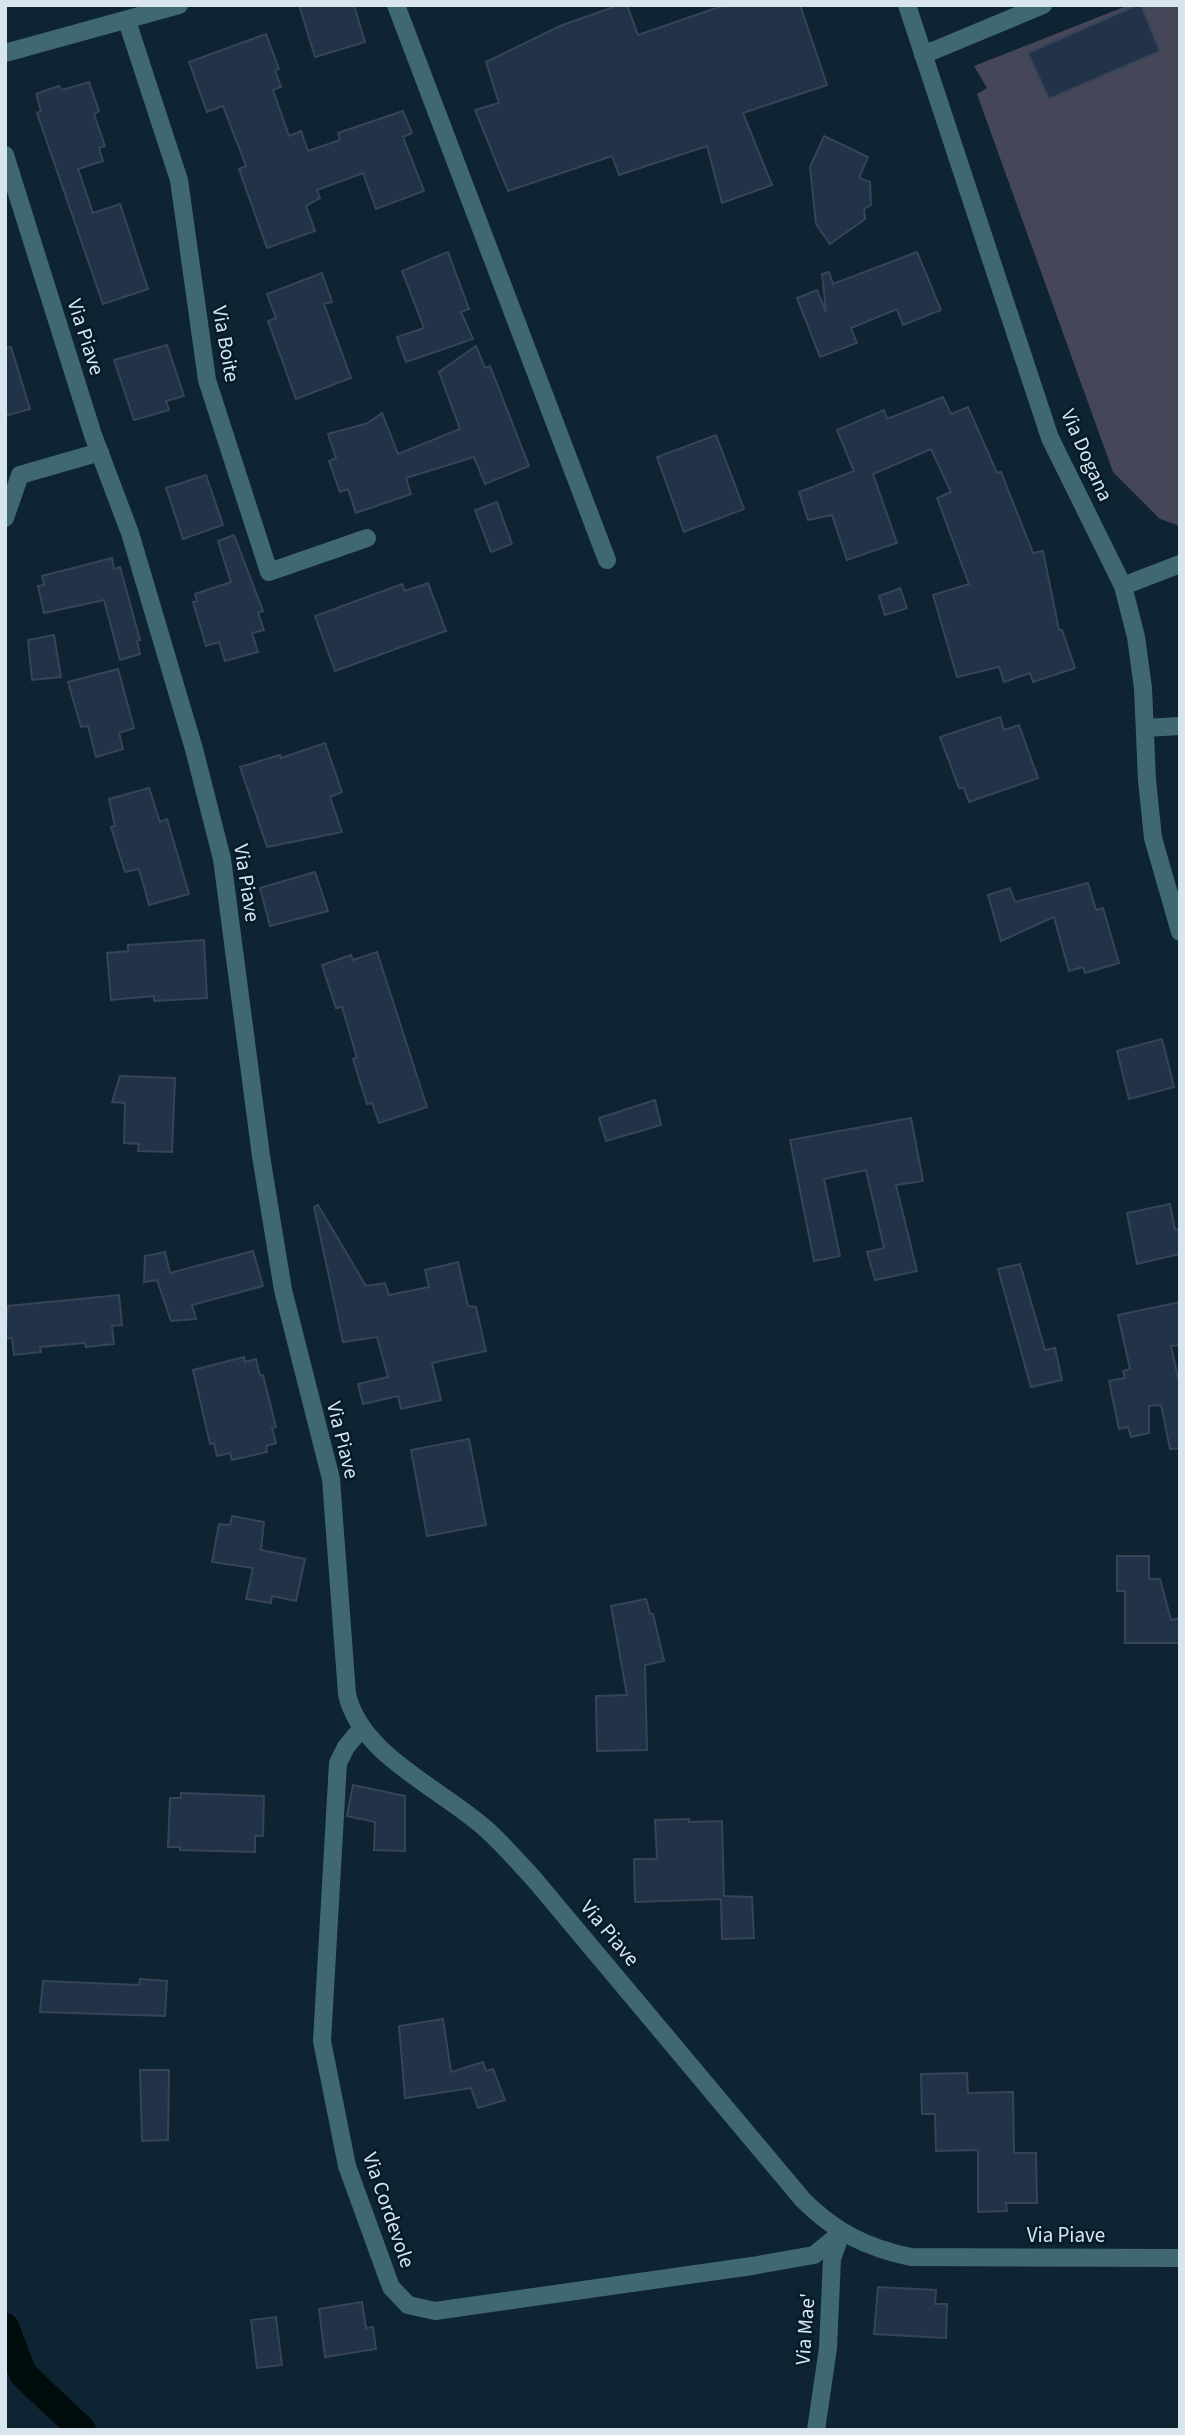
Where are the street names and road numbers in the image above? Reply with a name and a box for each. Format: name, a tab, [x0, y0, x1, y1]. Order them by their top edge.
street label: Via Piave	[60, 295, 112, 379]
street label: Via Boite	[205, 304, 247, 384]
street label: Via Dogana	[1053, 404, 1121, 506]
street label: Via Piave	[226, 842, 268, 924]
street label: Via Piave	[319, 1398, 367, 1482]
street label: Via Piave	[573, 1893, 647, 1973]
street label: Via Cordevole	[355, 2148, 423, 2272]
street label: Via Piave	[1027, 2220, 1105, 2250]
street label: Via Mae'	[788, 2292, 822, 2366]

